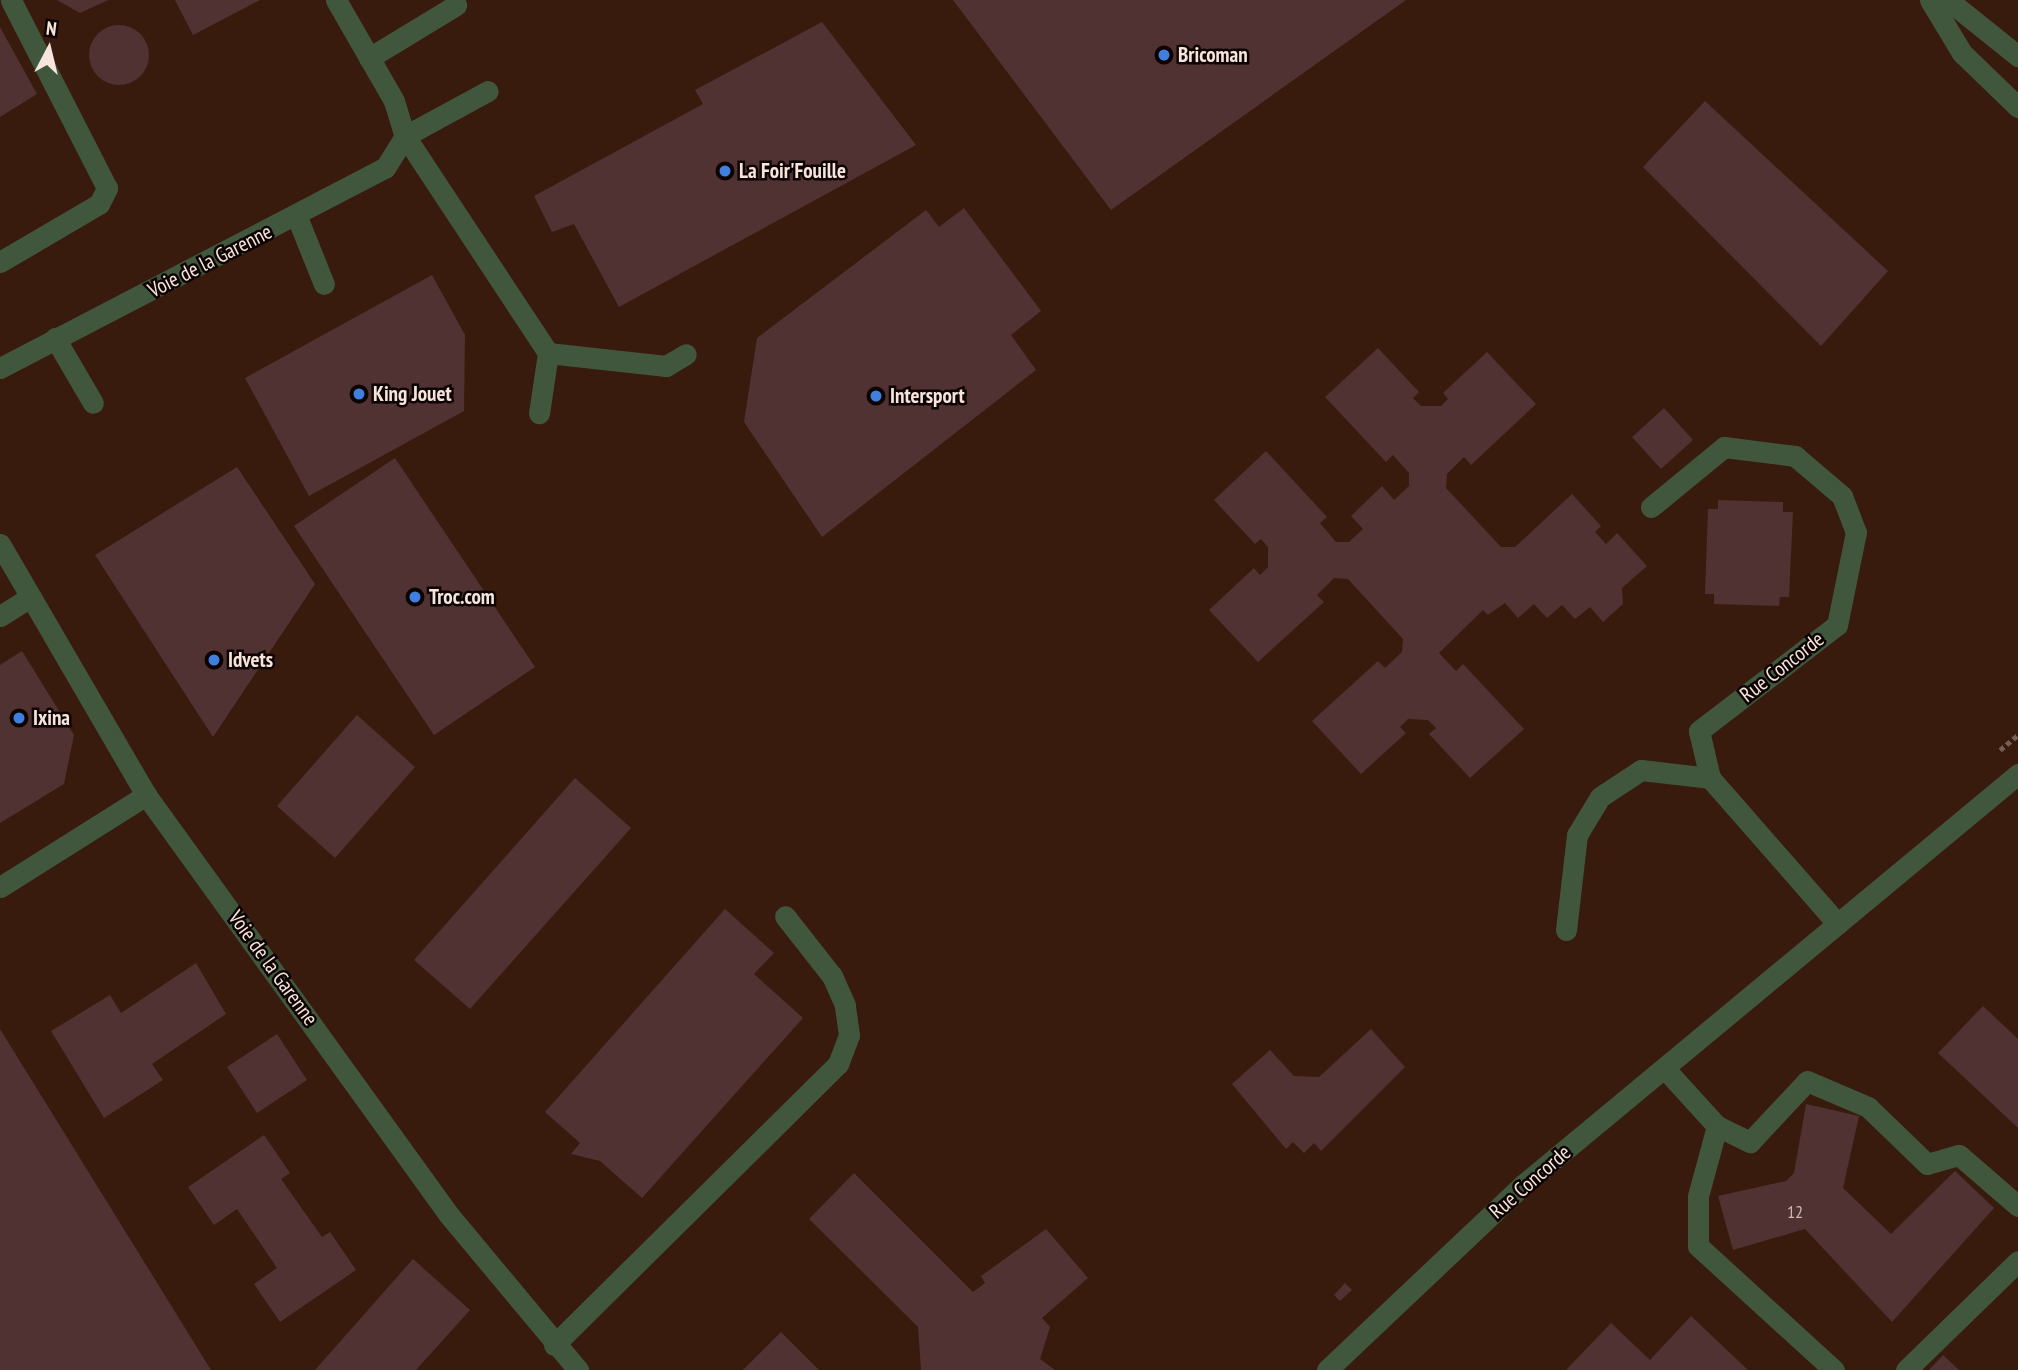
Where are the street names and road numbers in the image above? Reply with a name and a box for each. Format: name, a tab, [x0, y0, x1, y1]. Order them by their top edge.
street label: Voie de la Garenne	[144, 219, 276, 303]
street label: Rue Concorde	[1735, 626, 1829, 708]
street label: Voie de la Garenne	[223, 906, 323, 1030]
street label: Rue Concorde	[1484, 1140, 1576, 1224]

